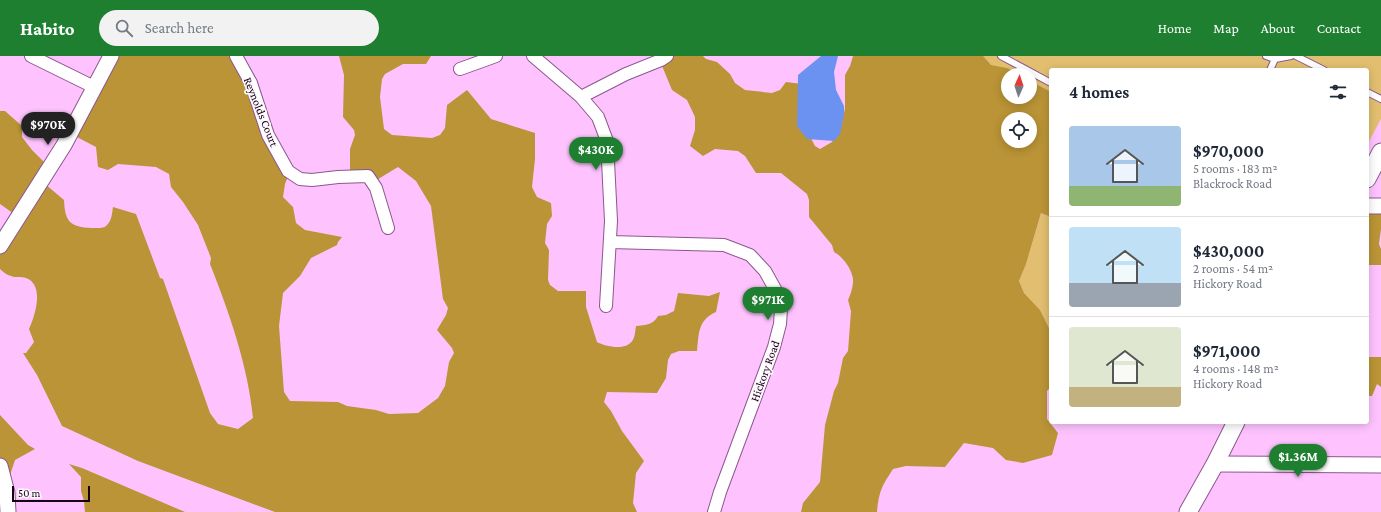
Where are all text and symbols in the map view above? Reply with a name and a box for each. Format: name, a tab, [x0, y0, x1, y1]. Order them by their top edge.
search box	[99, 10, 379, 46]
icon: search	[113, 17, 135, 39]
text: Habito	[20, 18, 75, 39]
text: Search here	[145, 20, 214, 36]
text: Home	[1158, 20, 1191, 36]
text: Map	[1213, 20, 1239, 36]
text: About	[1261, 20, 1295, 36]
text: Contact	[1317, 20, 1361, 36]
north arrow	[1001, 68, 1037, 104]
map controls	[1001, 68, 1037, 148]
street label: Reynolds Court	[241, 75, 282, 150]
icon: filters	[1327, 81, 1349, 103]
text: 4 homes	[1069, 83, 1129, 102]
pin: $970K	[20, 112, 76, 146]
button: locate	[1001, 112, 1037, 148]
text: $970K	[30, 117, 66, 132]
pin: $430K	[568, 137, 624, 171]
text: $430K	[578, 142, 614, 157]
icon: home	[1101, 142, 1149, 190]
text: $970,000	[1193, 142, 1264, 161]
text: 5 rooms · 183 m²	[1193, 161, 1278, 176]
text: Blackrock Road	[1193, 176, 1272, 191]
text: $430,000	[1193, 242, 1264, 261]
icon: home	[1101, 243, 1149, 291]
text: 2 rooms · 54 m²	[1193, 261, 1273, 276]
text: Hickory Road	[1193, 276, 1262, 291]
pin: $971K	[740, 287, 796, 321]
text: $971K	[752, 292, 784, 307]
street label: Hickory Road	[747, 338, 783, 403]
text: $971,000	[1193, 342, 1261, 361]
icon: home	[1101, 343, 1149, 391]
text: 4 rooms · 148 m²	[1193, 361, 1279, 376]
text: Hickory Road	[1193, 376, 1262, 391]
pin: $1.36M	[1265, 444, 1331, 478]
text: $1.36M	[1278, 449, 1318, 464]
scale bar	[12, 484, 90, 503]
text: 50 m	[18, 487, 40, 499]

